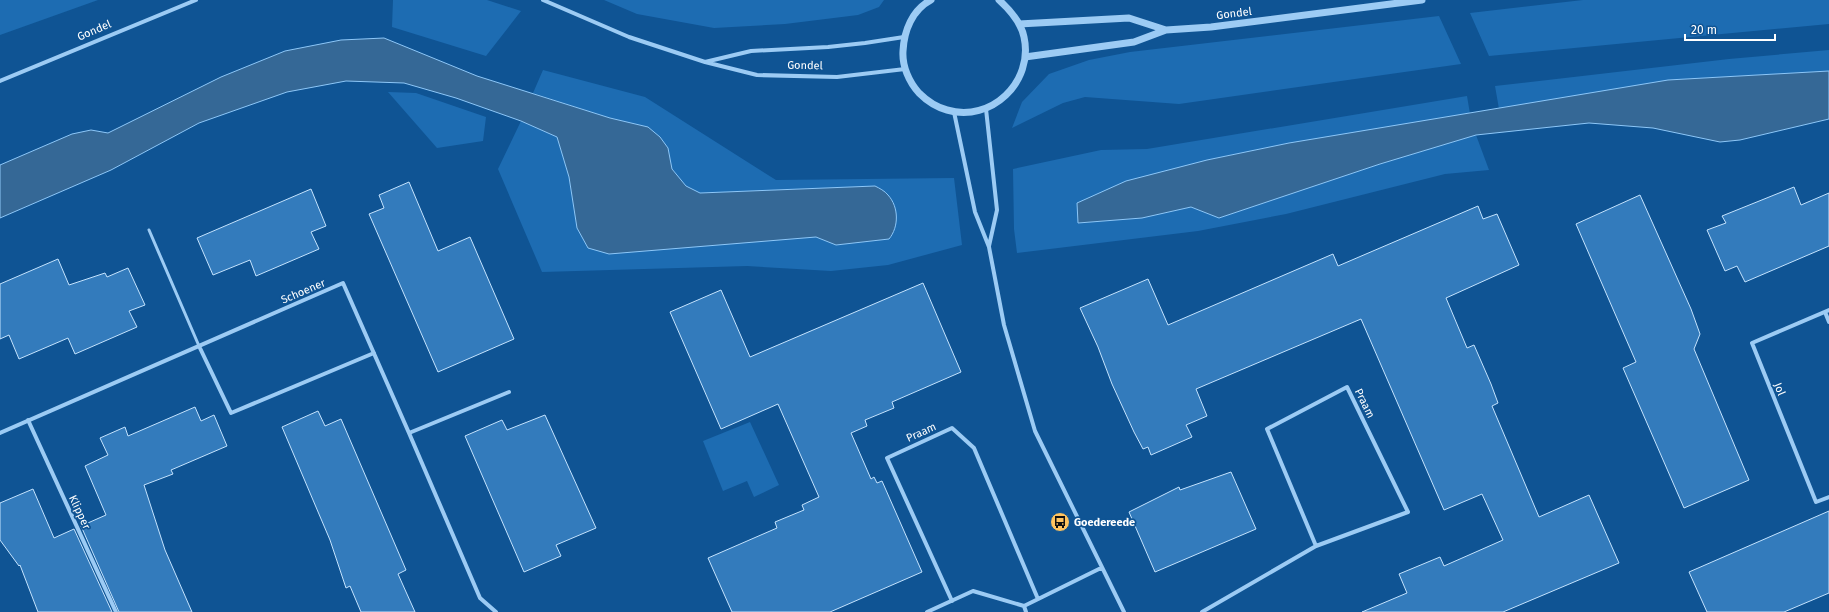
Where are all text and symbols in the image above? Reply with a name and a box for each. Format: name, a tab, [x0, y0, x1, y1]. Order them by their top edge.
street label: Gondel	[1216, 5, 1253, 22]
scale bar	[1685, 16, 1775, 42]
street label: Gondel	[75, 18, 113, 43]
text: 20 m	[1691, 23, 1717, 37]
street label: Gondel	[787, 59, 823, 72]
street label: Schoener	[279, 276, 328, 307]
street label: Jol	[1771, 381, 1788, 398]
street label: Praam	[1352, 386, 1377, 420]
street label: Praam	[904, 420, 938, 445]
street label: Klipper	[66, 493, 93, 532]
bus stop icon: Goedereede	[1049, 511, 1071, 533]
place label: Goedereede	[1074, 516, 1135, 529]

